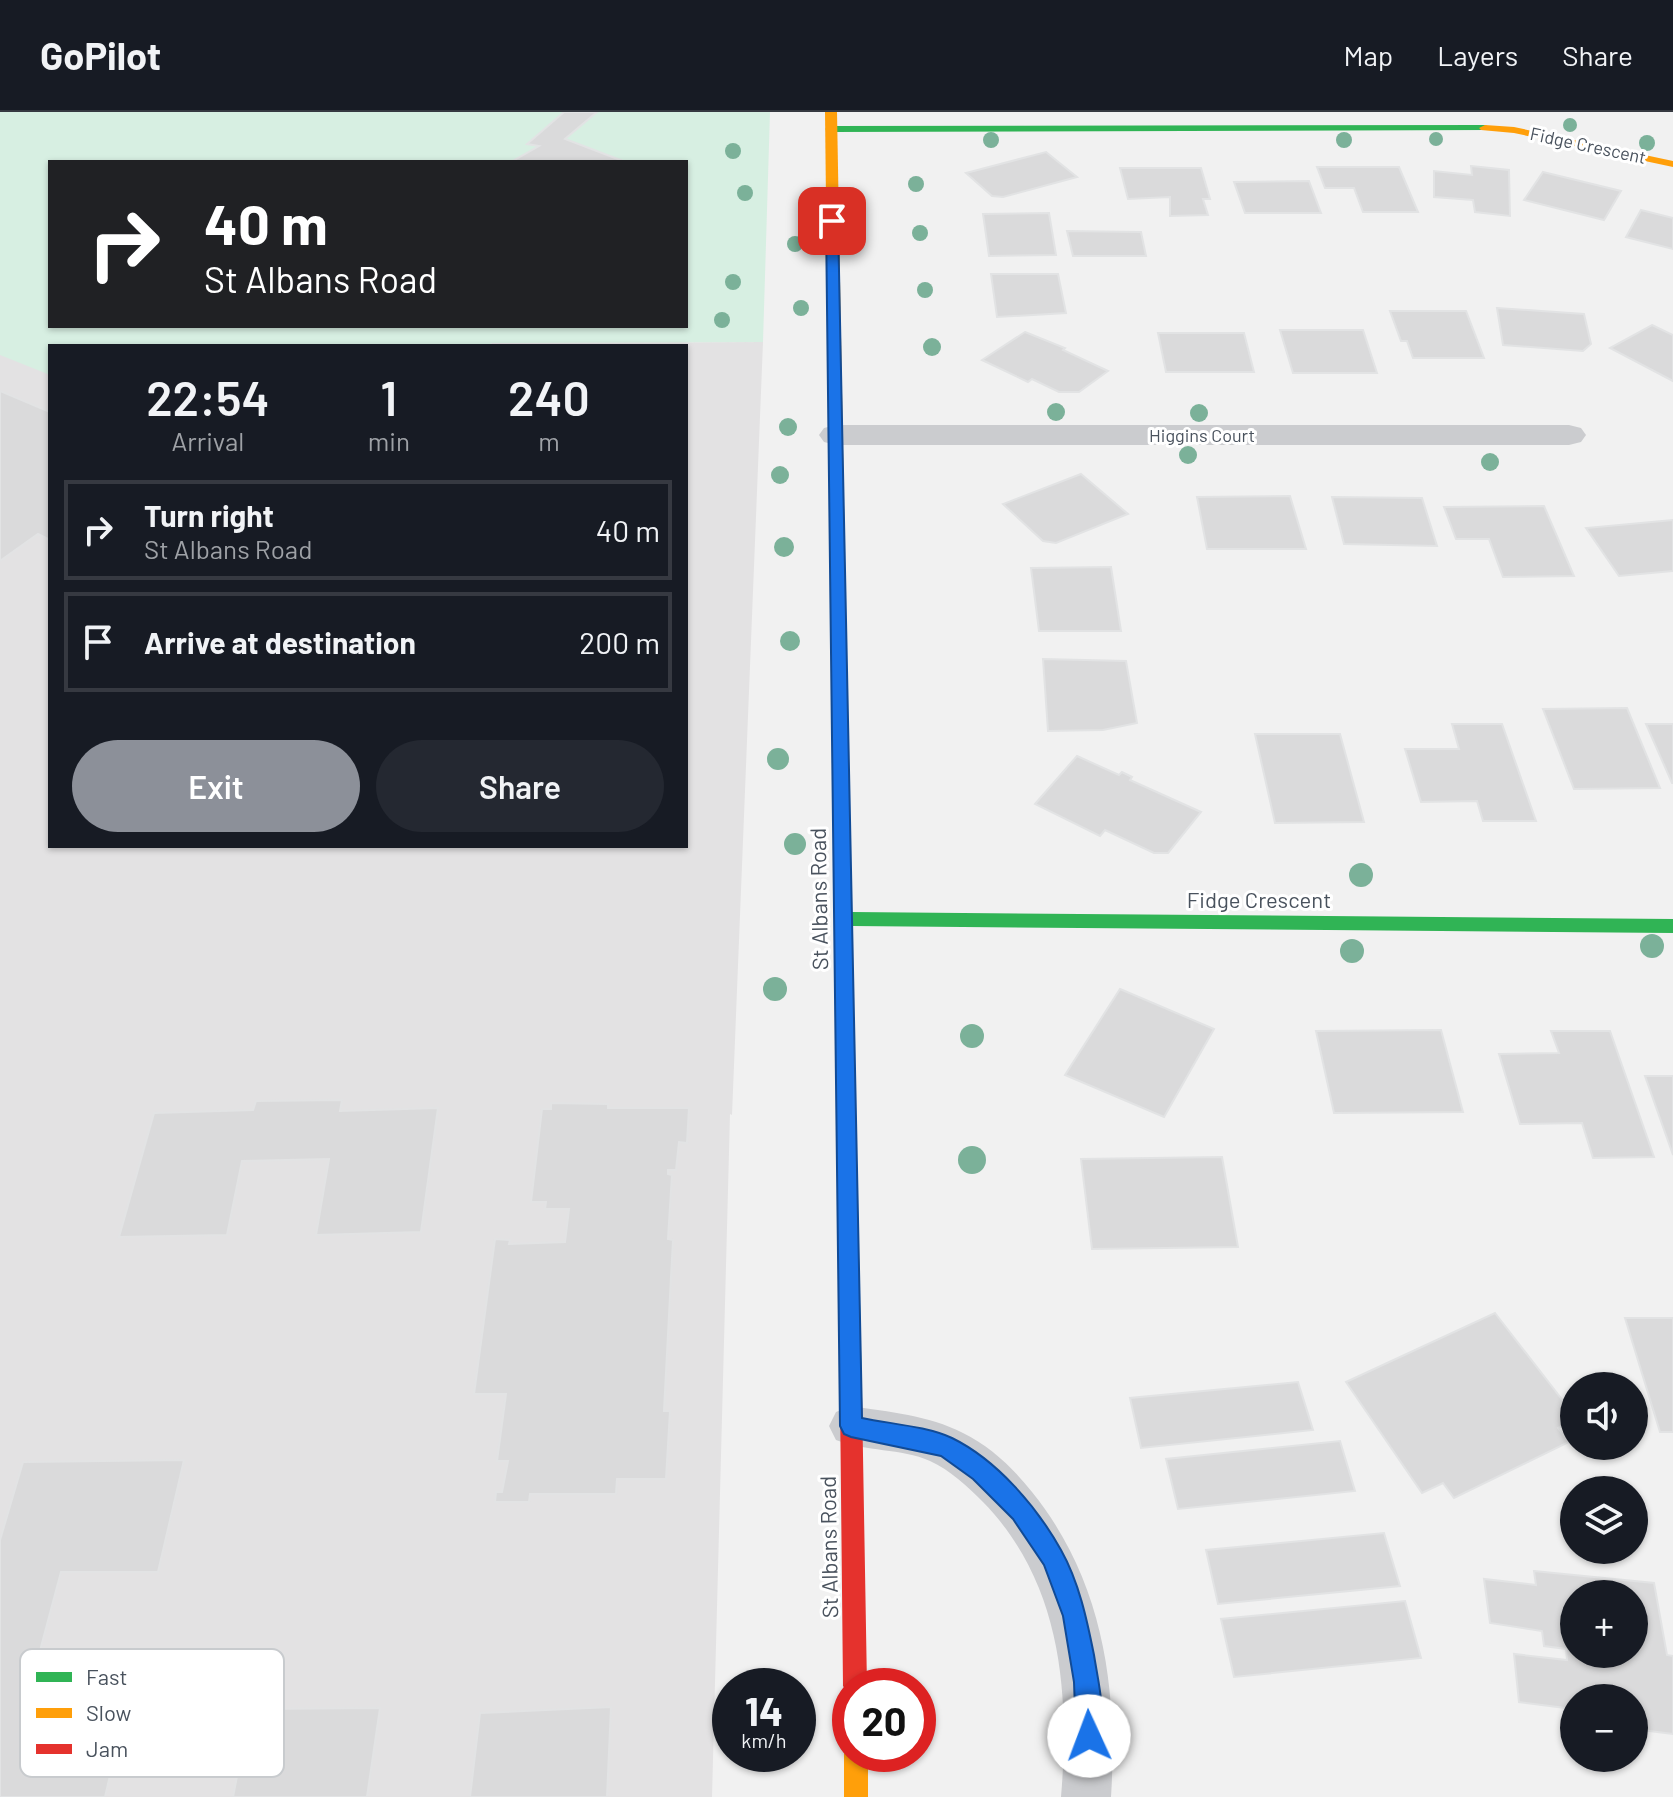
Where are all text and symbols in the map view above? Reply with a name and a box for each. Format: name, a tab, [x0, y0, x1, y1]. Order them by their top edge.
text: GoPilot	[40, 32, 161, 78]
text: Map	[1343, 38, 1393, 72]
text: Layers	[1437, 38, 1518, 72]
text: Share	[1562, 38, 1633, 72]
street label: Fidge Crescent	[1528, 122, 1648, 168]
pin	[798, 187, 866, 255]
text: 40 m	[204, 189, 328, 256]
icon: right	[72, 192, 176, 296]
icon: arrive	[810, 199, 854, 243]
text: St Albans Road	[204, 257, 437, 300]
text: 22:54	[146, 368, 270, 426]
text: 1	[380, 368, 397, 426]
text: 240	[508, 368, 590, 426]
street label: Higgins Court	[1149, 424, 1255, 446]
text: Arrival	[172, 425, 244, 456]
text: min	[368, 425, 410, 456]
text: m	[538, 425, 560, 456]
text: Turn right	[144, 497, 274, 533]
icon: right	[76, 508, 120, 552]
text: 40 m	[596, 512, 660, 548]
text: St Albans Road	[144, 533, 312, 564]
icon: arrive	[76, 620, 120, 664]
text: Arrive at destination	[144, 624, 416, 660]
text: 200 m	[579, 624, 660, 660]
button: Exit	[72, 740, 360, 832]
button: Share	[376, 740, 664, 832]
street label: St Albans Road	[804, 828, 832, 970]
street label: Fidge Crescent	[1187, 886, 1331, 912]
map controls	[1560, 1372, 1648, 1772]
button: sound	[1560, 1372, 1648, 1460]
street label: St Albans Road	[814, 1476, 842, 1618]
button: layers	[1560, 1476, 1648, 1564]
button: +	[1560, 1580, 1648, 1668]
legend	[20, 1649, 284, 1777]
text: Fast	[86, 1663, 128, 1689]
speed limit sign: 20	[832, 1668, 936, 1772]
button: −	[1560, 1684, 1648, 1772]
text: 14	[745, 1686, 783, 1734]
position arrow	[1047, 1694, 1131, 1778]
text: Slow	[86, 1699, 131, 1725]
text: km/h	[741, 1728, 787, 1752]
text: Jam	[86, 1735, 128, 1761]

